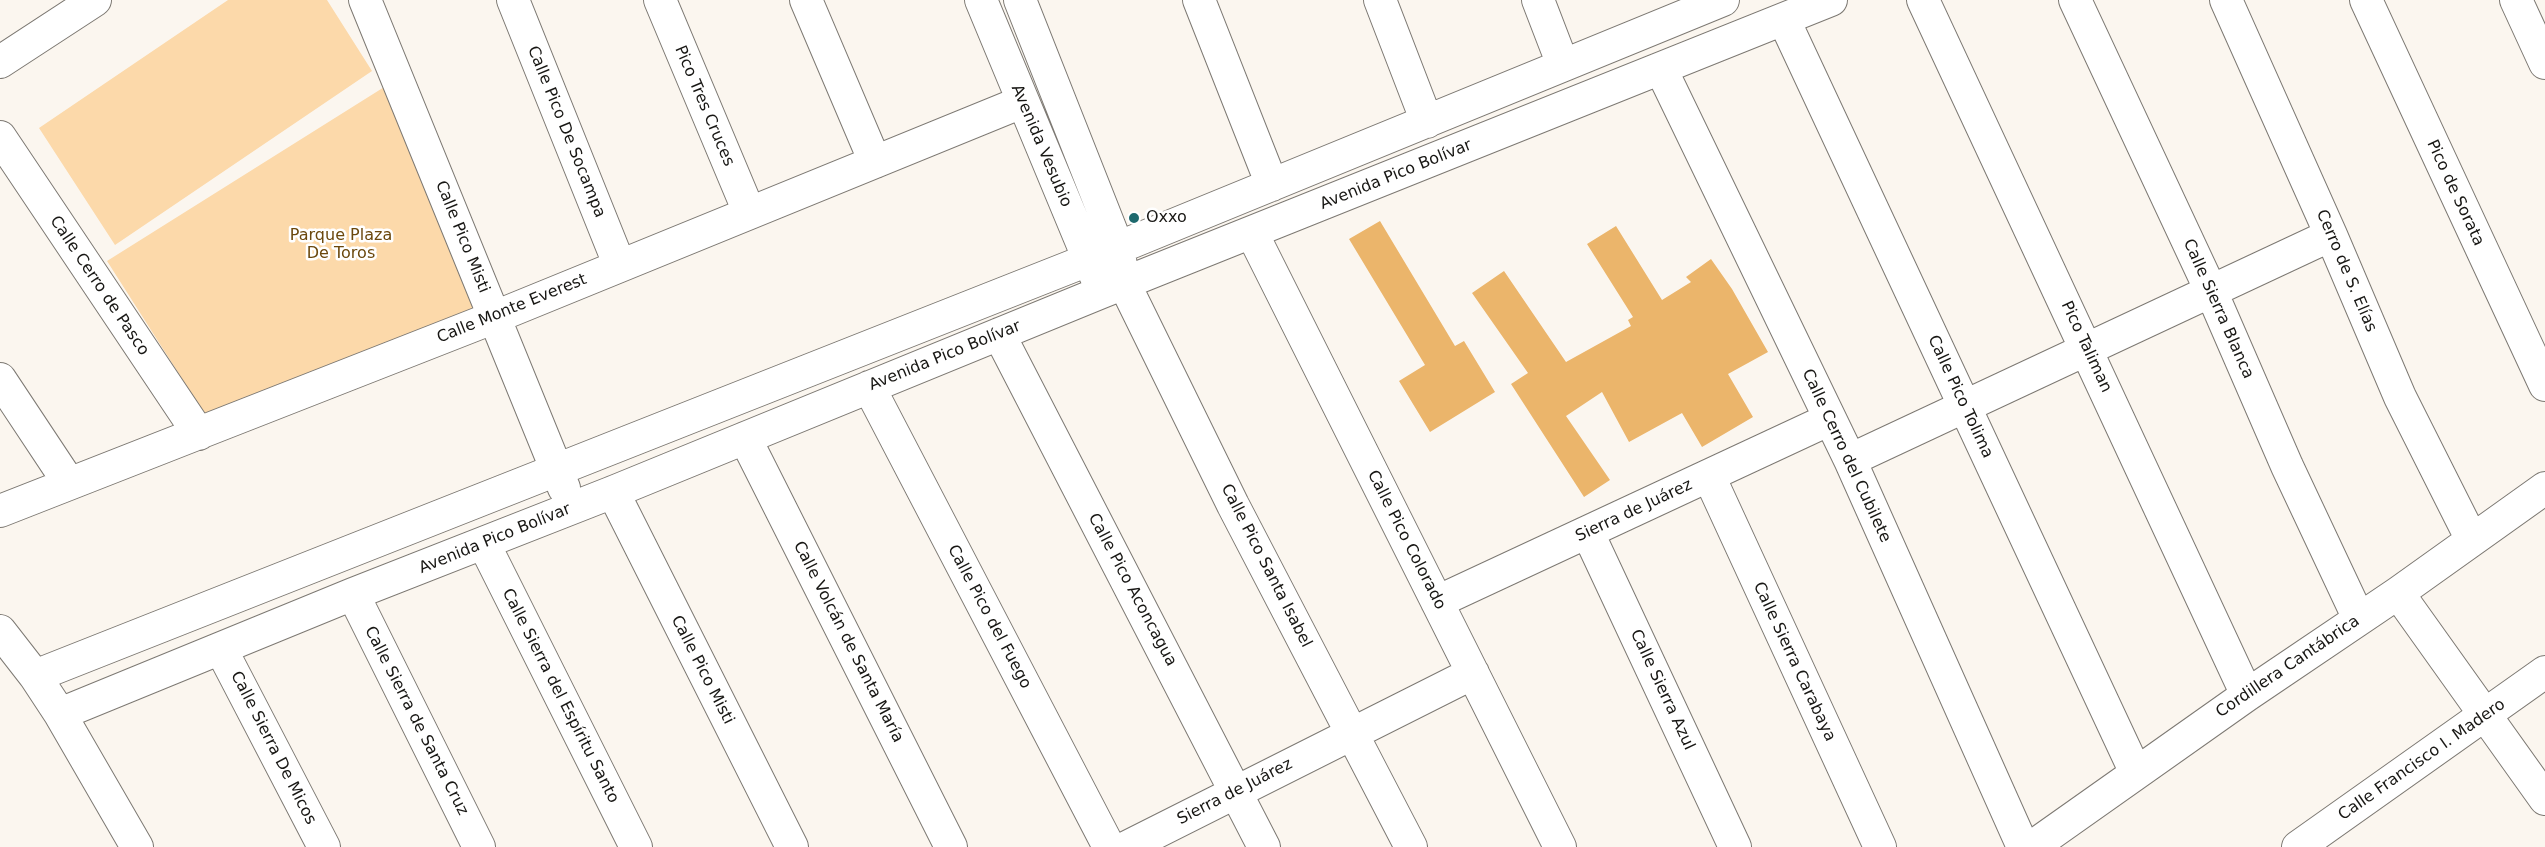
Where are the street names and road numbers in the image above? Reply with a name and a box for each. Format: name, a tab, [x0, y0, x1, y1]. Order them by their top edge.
street label: Calle Pico De Socampa	[523, 43, 609, 221]
street label: Pico Tres Cruces	[670, 43, 738, 169]
street label: Avenida Vesubio	[1006, 82, 1076, 210]
street label: Avenida Pico Bolívar	[1317, 136, 1475, 214]
street label: Pico de Sorata	[2422, 137, 2488, 249]
street label: Calle Pico Misti	[431, 178, 493, 296]
street label: Cerro de S. Elías	[2312, 207, 2380, 335]
street label: Calle Cerro de Pasco	[45, 213, 153, 359]
street label: Calle Sierra Blanca	[2179, 236, 2257, 382]
street label: Calle Monte Everest	[434, 270, 590, 348]
street label: Pico Taliman	[2056, 298, 2116, 396]
street label: Avenida Pico Bolívar	[866, 317, 1024, 395]
street label: Calle Pico Tolima	[1923, 333, 1997, 461]
street label: Calle Cerro del Cubilete	[1797, 366, 1895, 546]
street label: Calle Pico Colorado	[1363, 467, 1449, 613]
street label: Sierra de Juárez	[1573, 476, 1695, 546]
street label: Calle Pico Santa Isabel	[1216, 481, 1316, 651]
street label: Avenida Pico Bolívar	[416, 500, 574, 578]
street label: Calle Pico Aconcagua	[1084, 510, 1180, 670]
street label: Calle Volcán de Santa María	[789, 538, 907, 746]
street label: Calle Pico del Fuego	[943, 542, 1035, 692]
street label: Calle Sierra Carabaya	[1749, 579, 1839, 745]
street label: Calle Sierra del Espíritu Santo	[497, 585, 623, 807]
street label: Calle Pico Misti	[666, 612, 738, 728]
street label: Cordillera Cantábrica	[2213, 612, 2363, 722]
street label: Calle Sierra de Santa Cruz	[360, 623, 472, 819]
street label: Calle Sierra Azul	[1626, 627, 1698, 753]
street label: Calle Sierra De Micos	[226, 668, 320, 828]
street label: Calle Francisco I. Madero	[2335, 695, 2509, 825]
street label: Sierra de Juárez	[1174, 755, 1296, 829]

